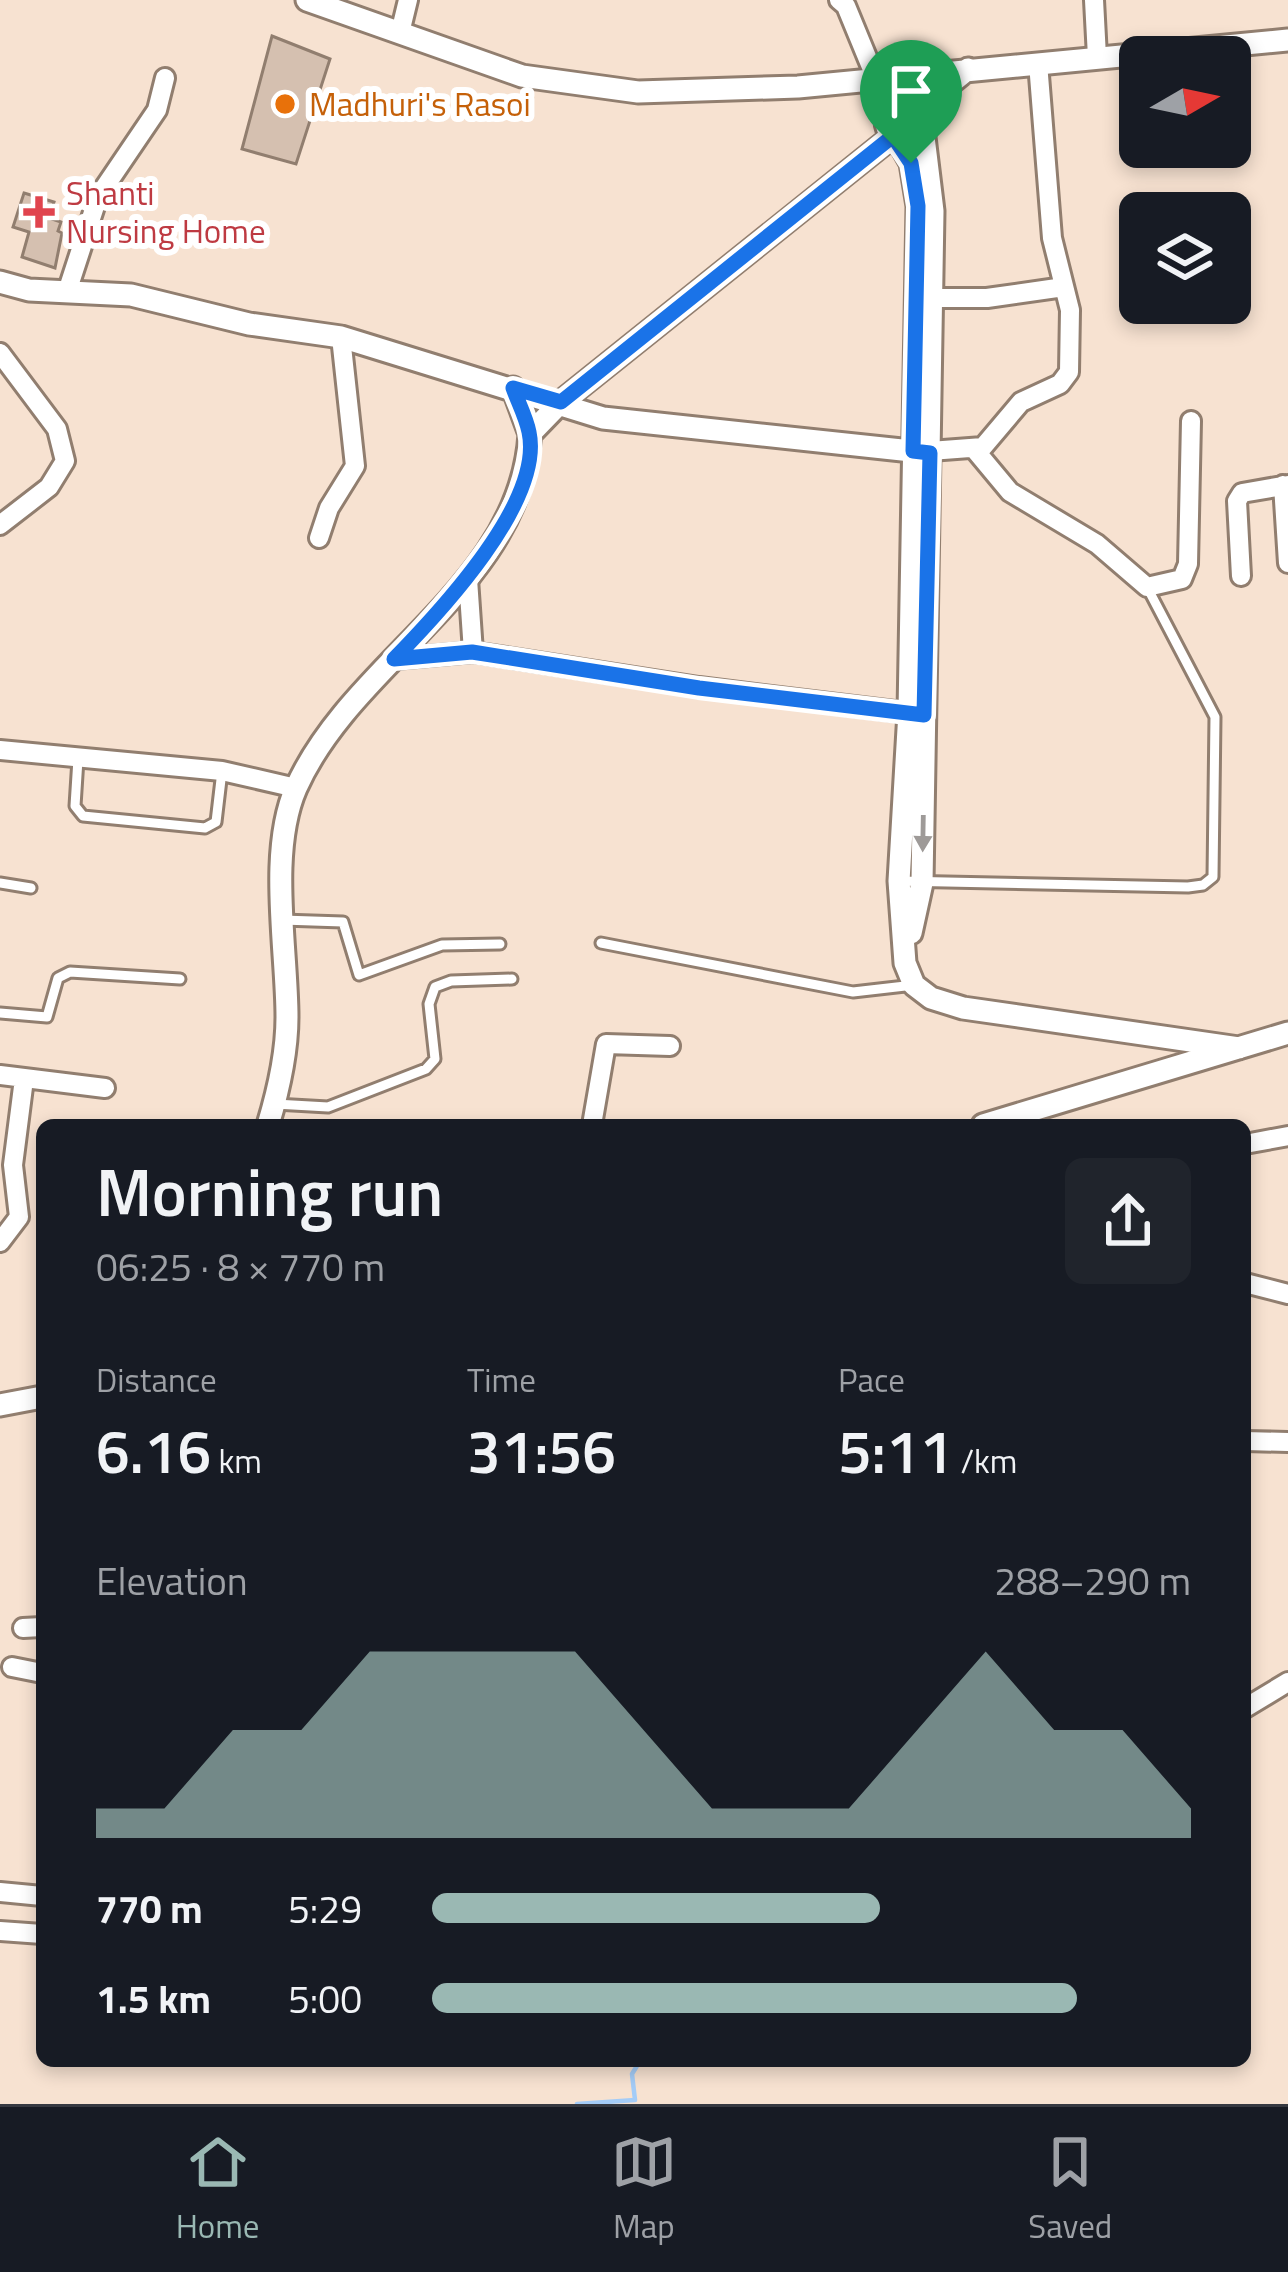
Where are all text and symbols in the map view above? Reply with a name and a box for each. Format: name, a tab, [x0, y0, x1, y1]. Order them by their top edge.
north arrow	[1119, 36, 1251, 168]
map controls	[1119, 36, 1251, 324]
pin	[860, 40, 962, 163]
icon: arrive	[878, 58, 944, 124]
place label: Madhuri's Rasoi	[309, 79, 531, 129]
marker: Madhuri's Rasoi	[272, 91, 298, 117]
place label: Shanti Nursing Home	[66, 168, 266, 256]
button: layers	[1119, 192, 1251, 324]
marker: Shanti Nursing Home	[23, 196, 55, 228]
one-way arrow	[913, 815, 932, 853]
text: Morning run	[96, 1141, 443, 1242]
button: share	[1065, 1158, 1191, 1284]
text: 06:25 · 8 × 770 m	[96, 1237, 385, 1296]
text: Distance	[96, 1355, 217, 1405]
text: Time	[467, 1355, 536, 1405]
text: Pace	[838, 1355, 905, 1405]
text: 6.16	[96, 1405, 211, 1496]
text: 31:56	[467, 1405, 616, 1496]
text: 5:11	[838, 1405, 953, 1496]
text: km	[211, 1436, 262, 1486]
text: /km	[953, 1436, 1017, 1486]
text: Elevation	[96, 1551, 248, 1610]
text: 288–290 m	[994, 1551, 1191, 1610]
text: 770 m	[96, 1879, 203, 1938]
text: 5:29	[288, 1879, 362, 1938]
text: 1.5 km	[96, 1969, 211, 2028]
text: 5:00	[288, 1969, 362, 2028]
tab: Home	[176, 2129, 260, 2251]
tab: Map	[611, 2129, 677, 2251]
tab: Saved	[1028, 2129, 1112, 2251]

